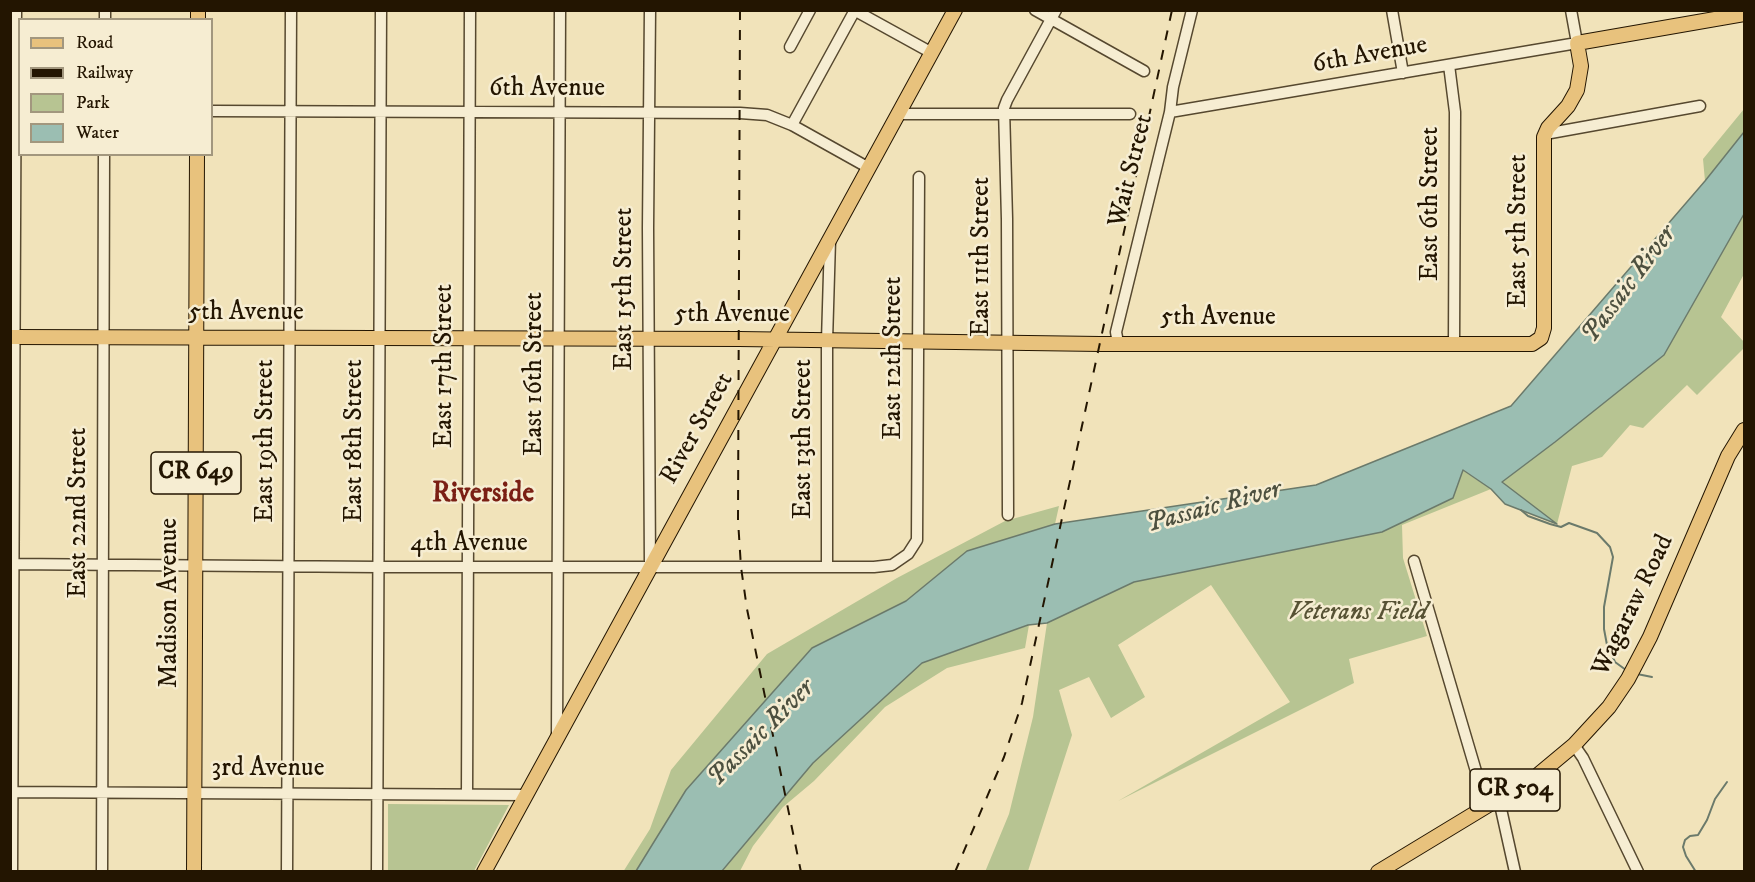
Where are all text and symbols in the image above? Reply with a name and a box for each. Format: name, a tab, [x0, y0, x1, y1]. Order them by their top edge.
legend	[18, 18, 213, 156]
street label: 6th Avenue	[1310, 31, 1430, 81]
text: Road	[76, 32, 113, 54]
text: Railway	[76, 62, 133, 84]
street label: 6th Avenue	[489, 74, 605, 106]
text: Park	[76, 92, 110, 114]
street label: Wait Street	[1103, 111, 1161, 231]
text: Water	[76, 122, 119, 144]
street label: East 6th Street	[1416, 127, 1448, 281]
street label: East 5th Street	[1504, 154, 1536, 308]
street label: East 11th Street	[967, 177, 999, 337]
street label: East 15th Street	[610, 207, 642, 371]
water label: Passaic River	[1575, 220, 1685, 350]
street label: East 12th Street	[879, 276, 911, 440]
street label: East 17th Street	[430, 284, 462, 448]
street label: East 16th Street	[520, 292, 552, 456]
street label: 5th Avenue	[188, 298, 304, 330]
street label: 5th Avenue	[674, 300, 790, 332]
street label: 5th Avenue	[1160, 303, 1276, 335]
street label: East 19th Street	[251, 359, 283, 523]
street label: East 18th Street	[340, 359, 372, 523]
street label: East 13th Street	[789, 359, 821, 519]
street label: River Street	[655, 368, 741, 490]
street label: East 22nd Street	[64, 427, 96, 599]
road number: CR 649	[151, 452, 241, 494]
water label: Passaic River	[1143, 474, 1285, 542]
district label: Riverside	[432, 478, 534, 512]
street label: Madison Avenue	[155, 518, 187, 688]
street label: 4th Avenue	[410, 529, 528, 561]
street label: Wagaraw Road	[1586, 530, 1682, 682]
park label: Veterans Field	[1288, 598, 1428, 630]
water label: Passaic River	[702, 674, 822, 794]
street label: 3rd Avenue	[212, 754, 324, 786]
road number: CR 504	[1470, 769, 1560, 811]

